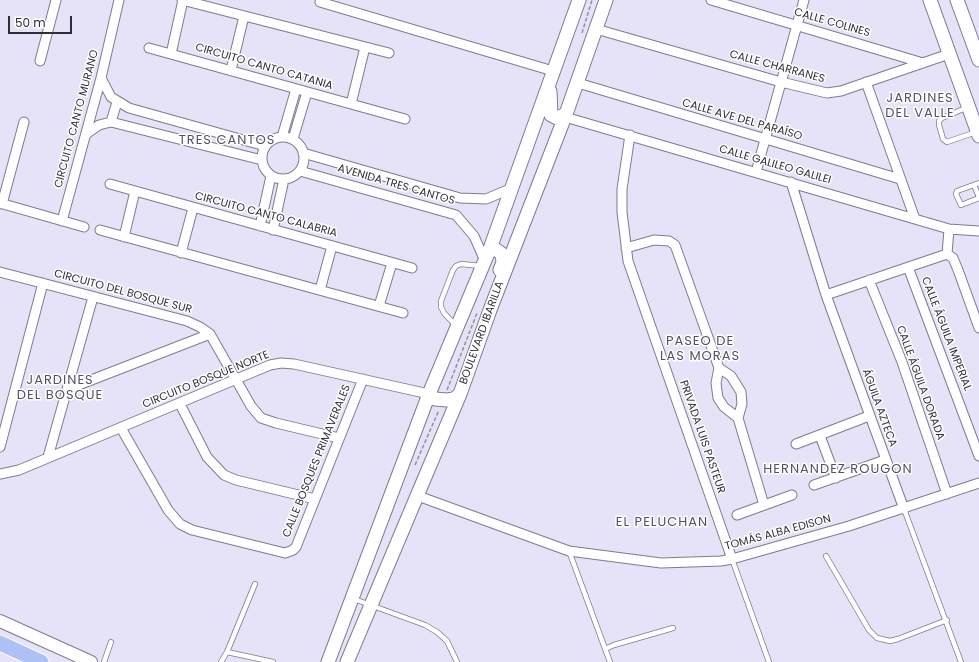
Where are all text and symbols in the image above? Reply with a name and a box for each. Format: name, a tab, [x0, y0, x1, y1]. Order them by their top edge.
street label: CALLE COLINES	[792, 6, 872, 40]
scale bar	[10, 8, 74, 34]
text: 50 m	[15, 14, 46, 31]
street label: CIRCUITO CANTO CATANIA	[194, 41, 334, 93]
street label: CIRCUITO CANTO MURANO	[52, 48, 102, 190]
street label: CALLE CHARRANES	[728, 48, 826, 86]
district label: JARDINES DEL VALLE	[885, 91, 955, 122]
street label: CALLE AVE DEL PARAÍSO	[680, 97, 804, 143]
district label: TRES CANTOS	[179, 133, 275, 149]
street label: CALLE GALILEO GALILEI	[717, 143, 833, 187]
street label: AVENIDA TRES CANTOS	[336, 162, 456, 208]
street label: CIRCUITO CANTO CALABRIA	[193, 190, 339, 240]
street label: CIRCUITO DEL BOSQUE SUR	[53, 267, 193, 317]
street label: CALLE ÁGUILA IMPERIAL	[918, 275, 974, 393]
street label: BOULEVARD IBARILLA	[457, 280, 507, 386]
street label: CALLE ÁGUILA DORADA	[893, 324, 947, 442]
district label: PASEO DE LAS MORAS	[660, 334, 740, 365]
street label: CIRCUITO BOSQUE NORTE	[141, 349, 271, 411]
street label: ÁGUILA AZTECA	[859, 367, 899, 449]
district label: JARDINES DEL BOSQUE	[17, 373, 103, 404]
street label: PRIVADA LUIS PASTEUR	[676, 379, 728, 495]
street label: CALLE BOSQUES PRIMAVERALES	[280, 383, 354, 539]
district label: HERNANDEZ ROUGON	[763, 462, 913, 478]
street label: TOMÁS ALBA EDISON	[724, 513, 832, 553]
district label: EL PELUCHAN	[616, 515, 708, 531]

